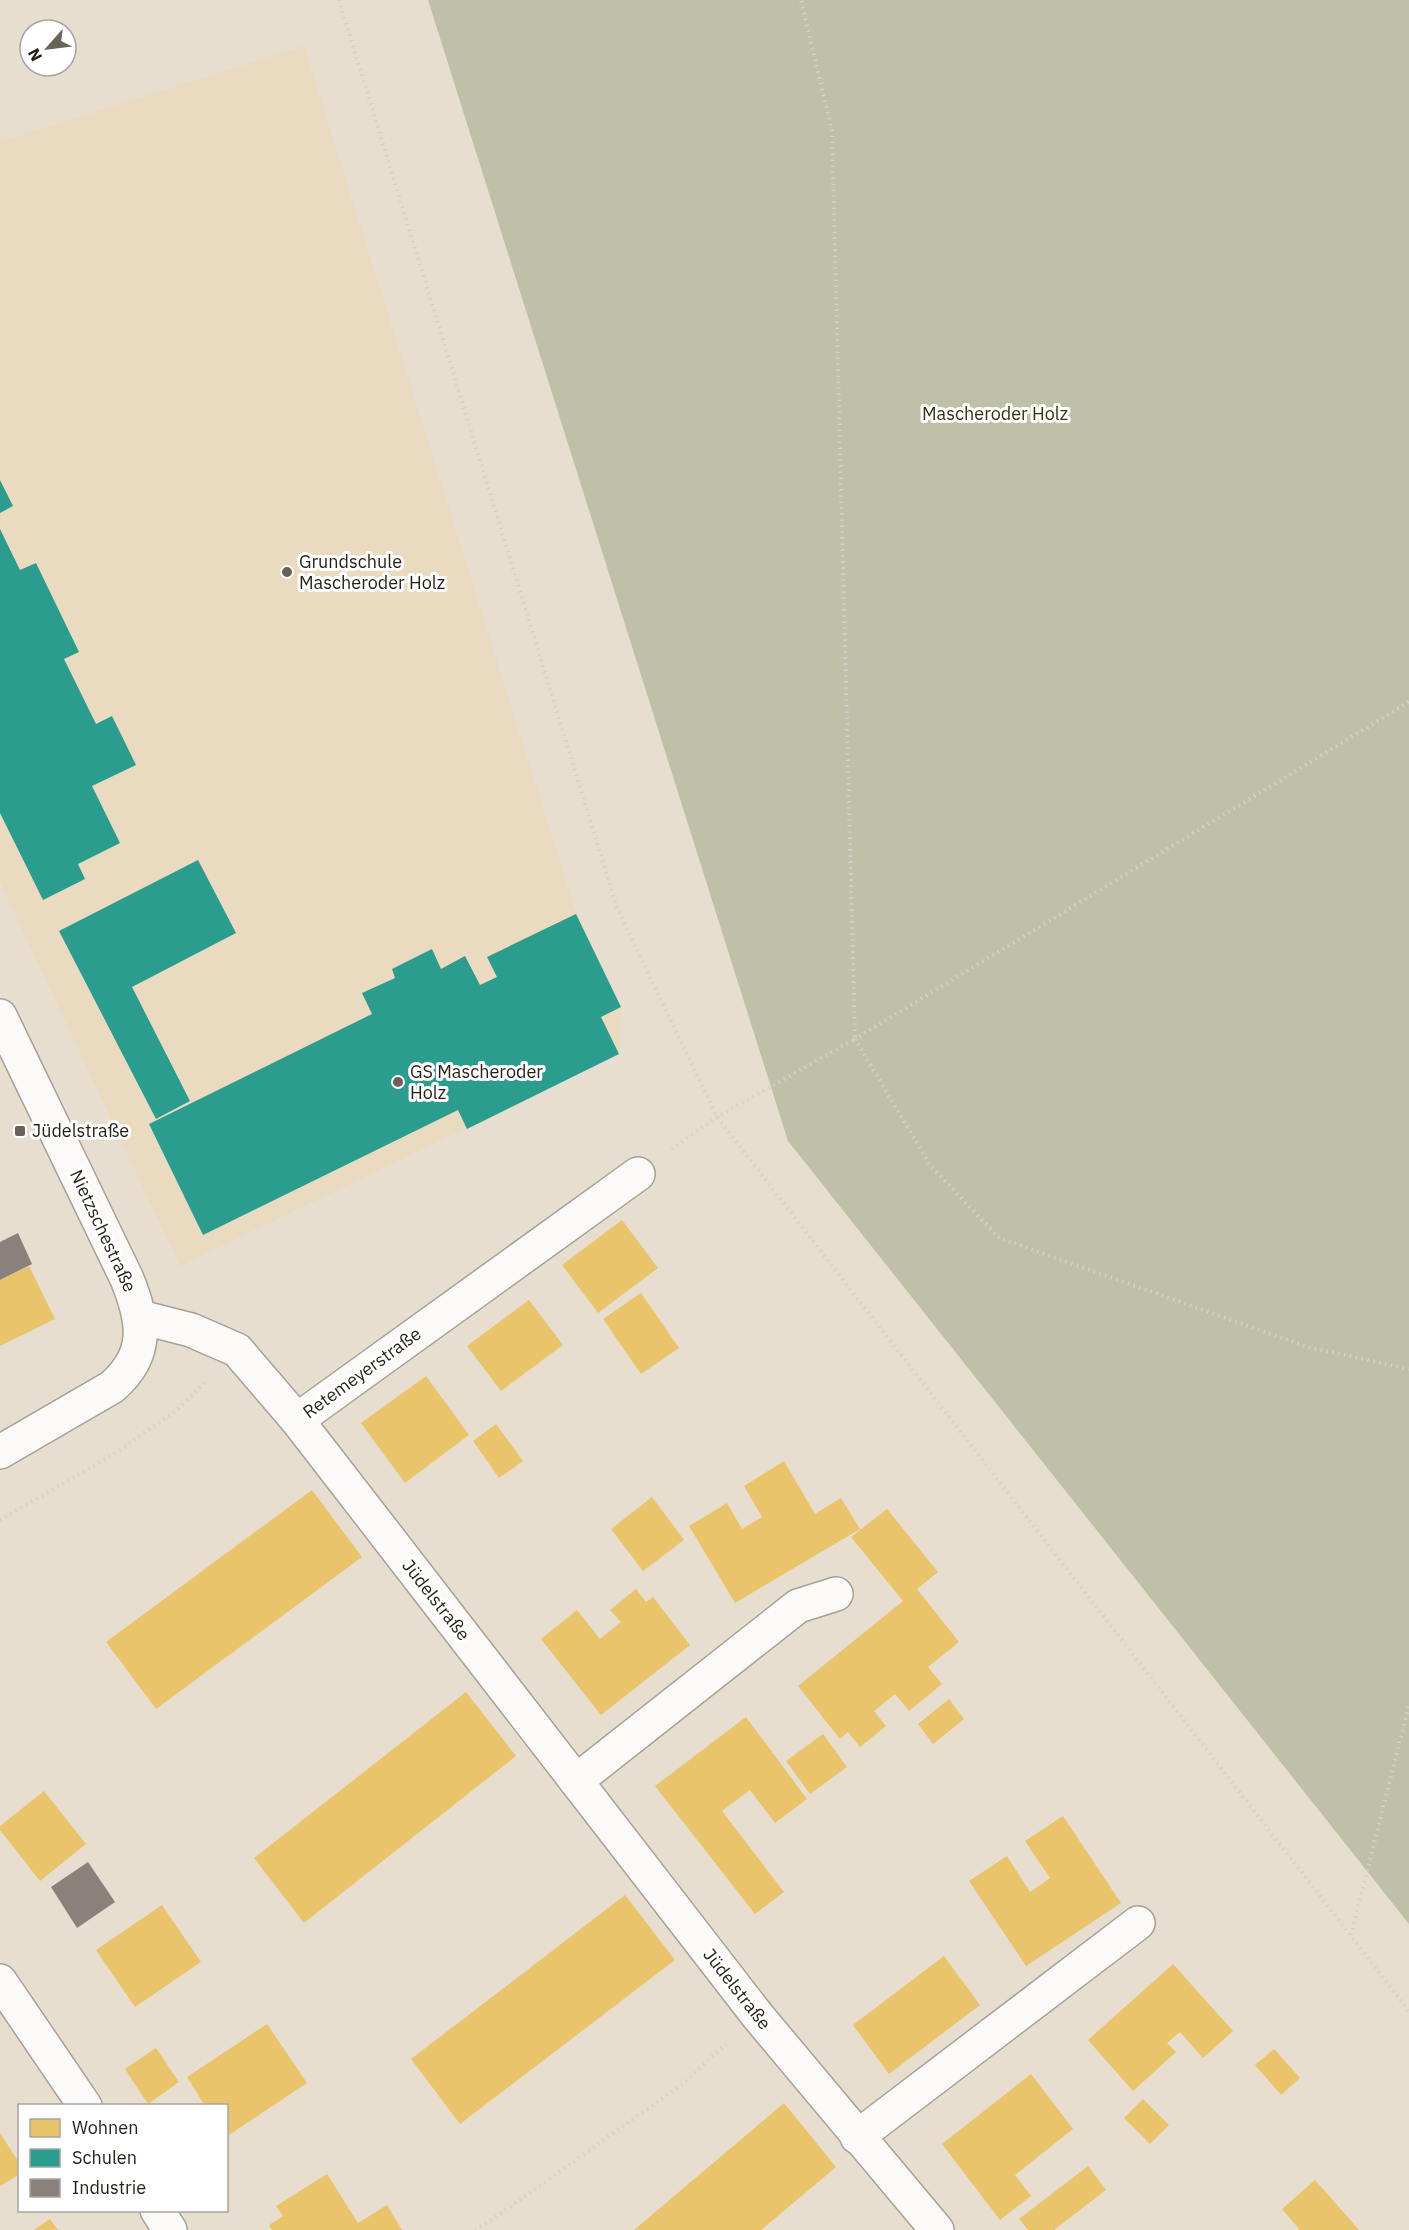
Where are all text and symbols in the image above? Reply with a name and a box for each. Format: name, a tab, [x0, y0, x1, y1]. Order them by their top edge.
north arrow	[18, 18, 78, 78]
text: N	[23, 45, 46, 65]
park label: Mascheroder Holz	[922, 402, 1068, 425]
place label: Grundschule Mascheroder Holz	[299, 550, 445, 594]
marker: Grundschule Mascheroder Holz	[280, 565, 294, 579]
place label: GS Mascheroder Holz	[410, 1060, 543, 1104]
marker: GS Mascheroder Holz	[391, 1075, 405, 1089]
place label: Jüdelstraße	[32, 1119, 129, 1142]
marker: Jüdelstraße	[13, 1124, 27, 1138]
street label: Nietzschestraße	[65, 1166, 142, 1296]
street label: Retemeyerstraße	[298, 1322, 425, 1423]
street label: Jüdelstraße	[397, 1554, 475, 1645]
street label: Jüdelstraße	[698, 1943, 776, 2034]
legend	[18, 2104, 228, 2212]
text: Wohnen	[72, 2116, 138, 2139]
text: Schulen	[72, 2146, 137, 2169]
text: Industrie	[72, 2176, 146, 2199]

